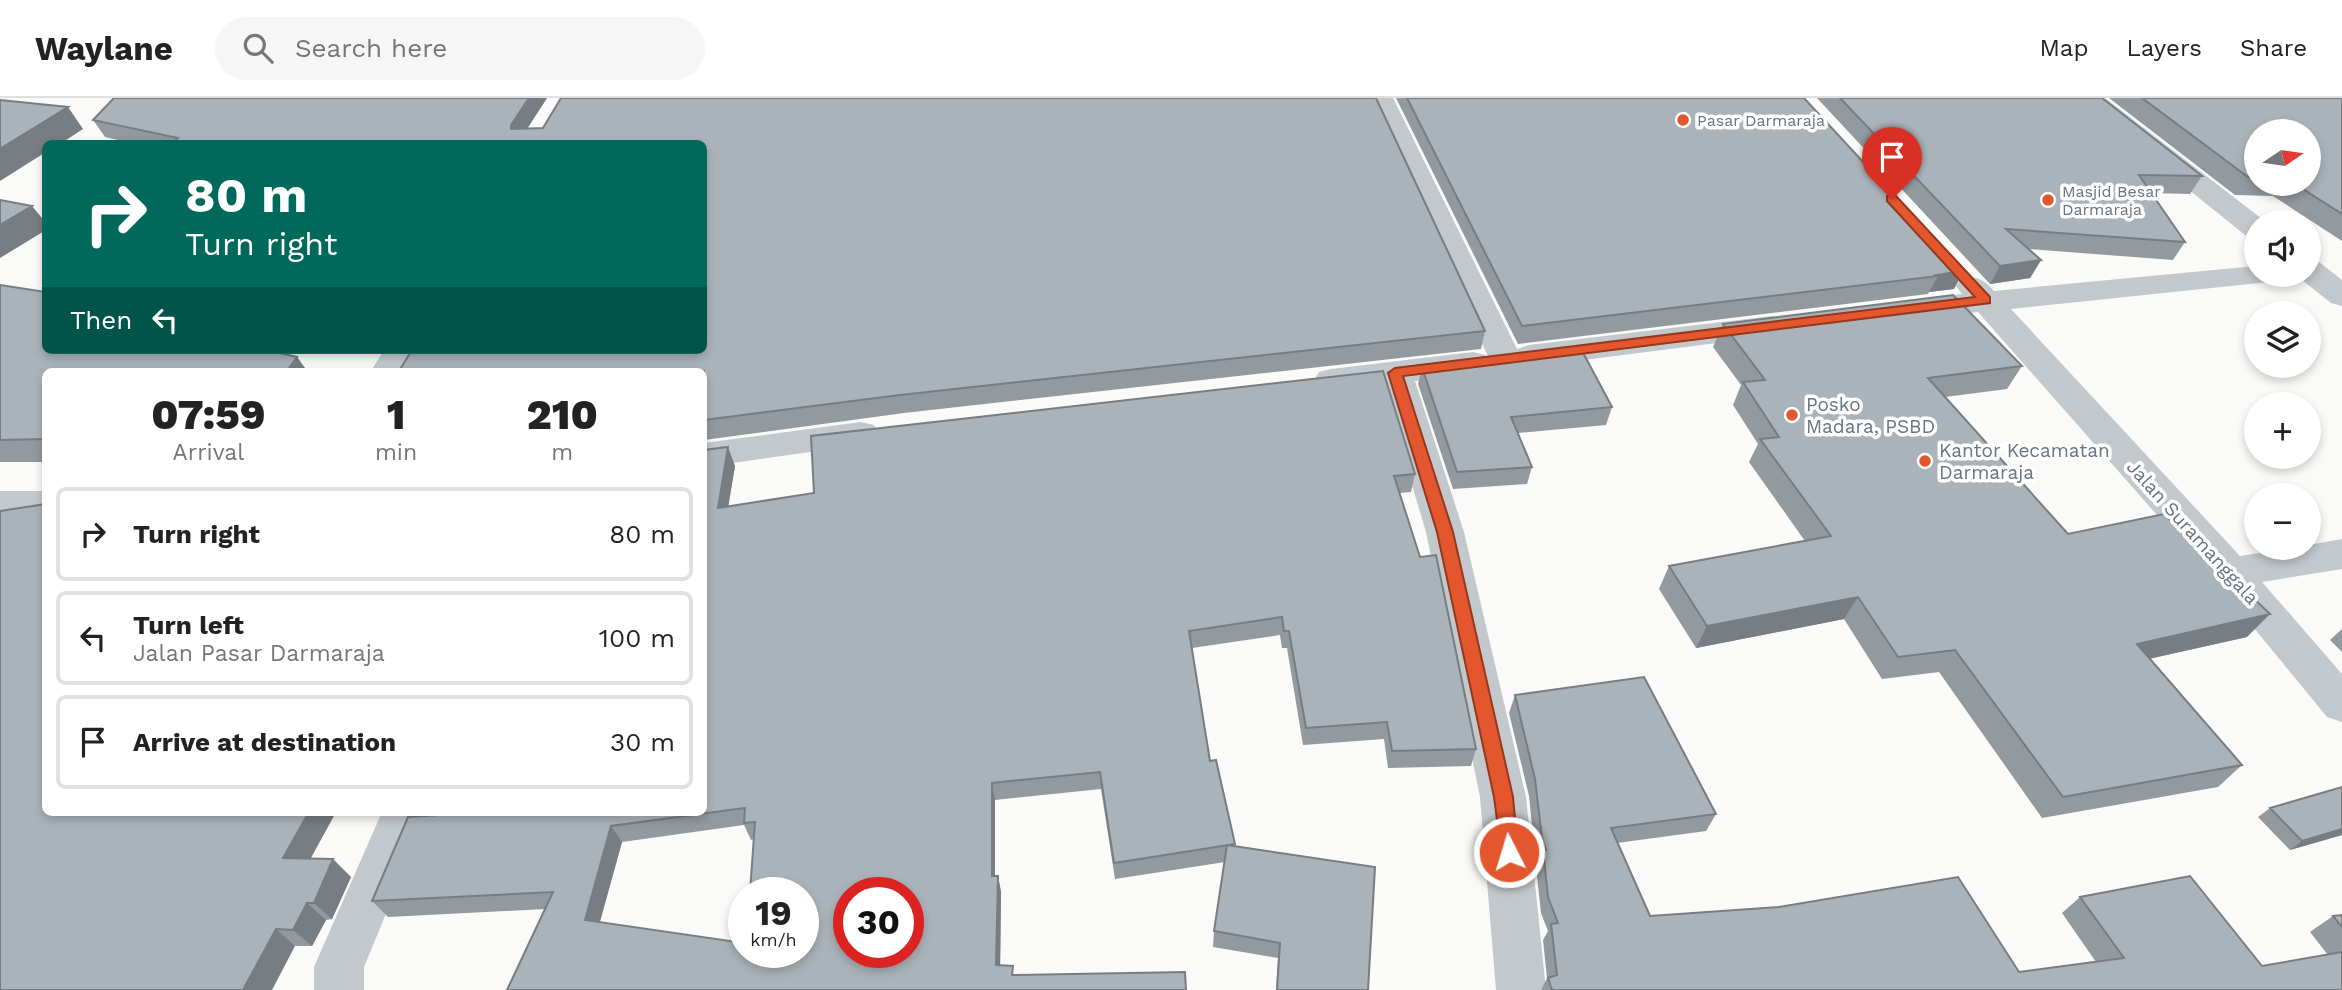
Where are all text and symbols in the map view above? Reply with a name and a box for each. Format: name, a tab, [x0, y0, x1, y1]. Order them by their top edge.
search box	[215, 17, 705, 80]
text: Waylane	[35, 29, 173, 68]
icon: search	[239, 29, 277, 67]
text: Search here	[295, 33, 447, 63]
text: Map	[2040, 34, 2088, 62]
text: Layers	[2126, 34, 2202, 62]
text: Share	[2240, 34, 2307, 62]
place label: Pasar Darmaraja	[1697, 111, 1825, 130]
marker: Pasar Darmaraja	[1675, 112, 1691, 128]
north arrow	[2244, 119, 2320, 196]
map controls	[2244, 119, 2321, 560]
pin	[1862, 127, 1922, 199]
icon: arrive	[1873, 138, 1911, 176]
text: 80 m	[185, 166, 307, 224]
icon: right	[70, 168, 161, 259]
place label: Masjid Besar Darmaraja	[2062, 182, 2161, 219]
marker: Masjid Besar Darmaraja	[2040, 192, 2056, 208]
button: sound	[2244, 210, 2321, 287]
text: Turn right	[185, 225, 337, 263]
icon: left	[146, 301, 184, 339]
button: layers	[2244, 301, 2321, 378]
text: Then	[70, 305, 132, 335]
text: 07:59	[151, 390, 266, 439]
text: 1	[387, 390, 405, 439]
text: 210	[526, 390, 598, 439]
button: +	[2244, 392, 2321, 469]
place label: Posko Madara, PSBD	[1806, 393, 1935, 438]
marker: Posko Madara, PSBD	[1784, 407, 1800, 423]
text: Arrival	[173, 439, 244, 466]
text: min	[375, 439, 417, 466]
text: m	[551, 439, 573, 466]
place label: Kantor Kecamatan Darmaraja	[1939, 439, 2110, 484]
marker: Kantor Kecamatan Darmaraja	[1917, 453, 1933, 469]
street label: Jalan Suramanggala	[2122, 455, 2264, 609]
button: −	[2244, 483, 2321, 560]
icon: right	[74, 515, 112, 553]
text: Turn right	[133, 519, 260, 549]
text: 80 m	[609, 519, 675, 549]
text: Turn left	[133, 610, 244, 640]
icon: left	[74, 619, 112, 657]
text: 100 m	[599, 623, 675, 653]
text: Jalan Pasar Darmaraja	[133, 640, 385, 667]
icon: arrive	[74, 723, 112, 761]
text: Arrive at destination	[133, 727, 396, 757]
text: 30 m	[610, 727, 675, 757]
position arrow	[1472, 815, 1546, 889]
speed limit sign: 30	[833, 877, 924, 968]
text: 19	[755, 892, 792, 934]
text: km/h	[750, 929, 797, 950]

